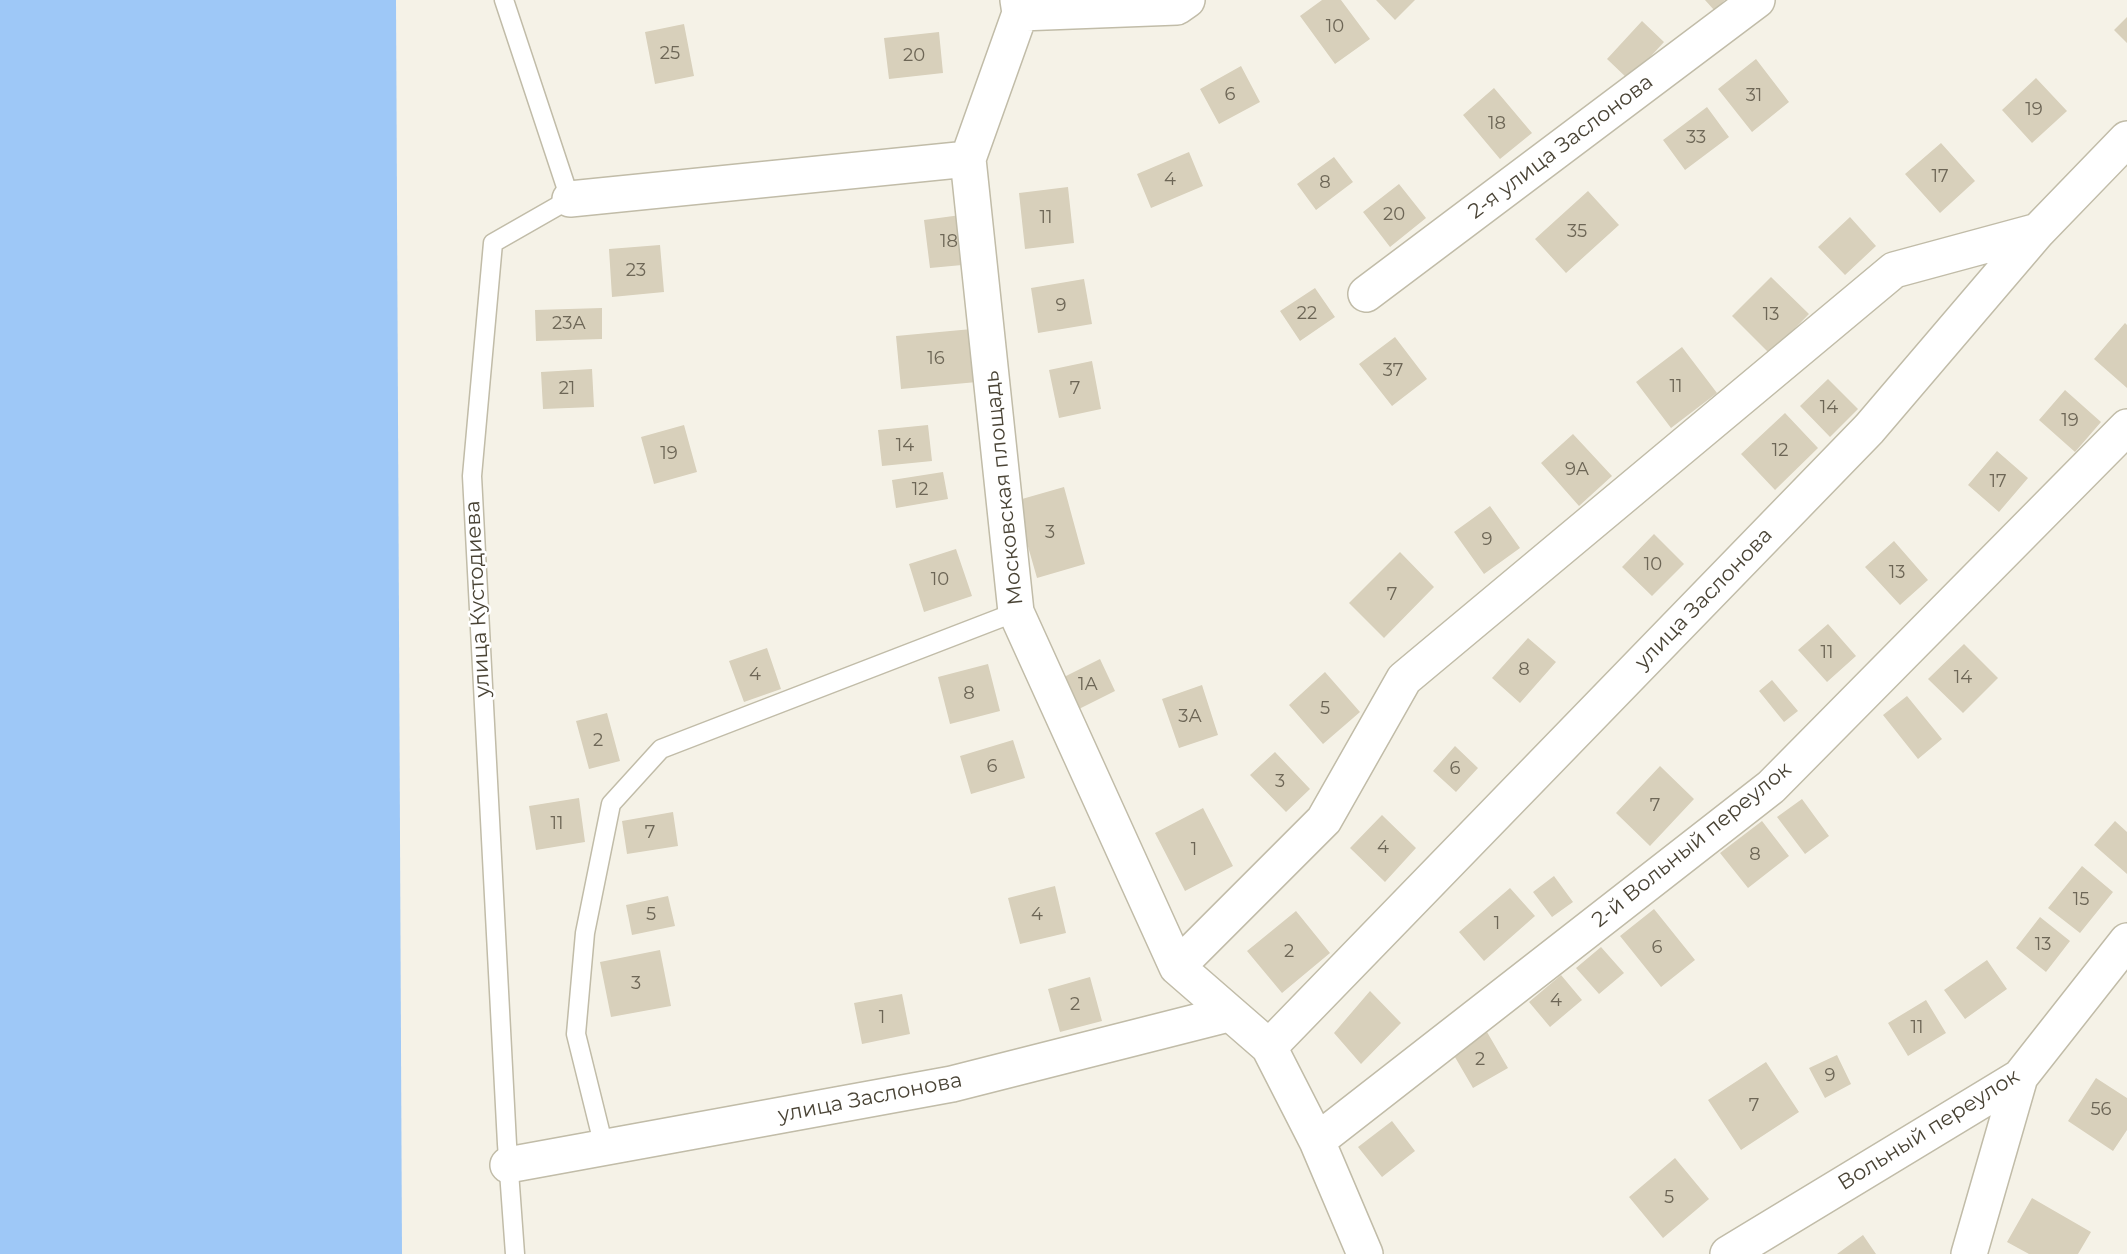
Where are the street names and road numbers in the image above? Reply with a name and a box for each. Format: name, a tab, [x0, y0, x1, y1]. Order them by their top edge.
street label: 2-я улица Заслонова	[1464, 69, 1658, 225]
street label: Московская площадь	[979, 369, 1029, 607]
street label: улица Кустодиева	[460, 500, 496, 698]
street label: улица Заслонова	[1630, 523, 1778, 675]
street label: 2-й Вольный переулок	[1587, 757, 1797, 933]
street label: Вольный переулок	[1834, 1064, 2024, 1196]
street label: улица Заслонова	[776, 1068, 964, 1128]

